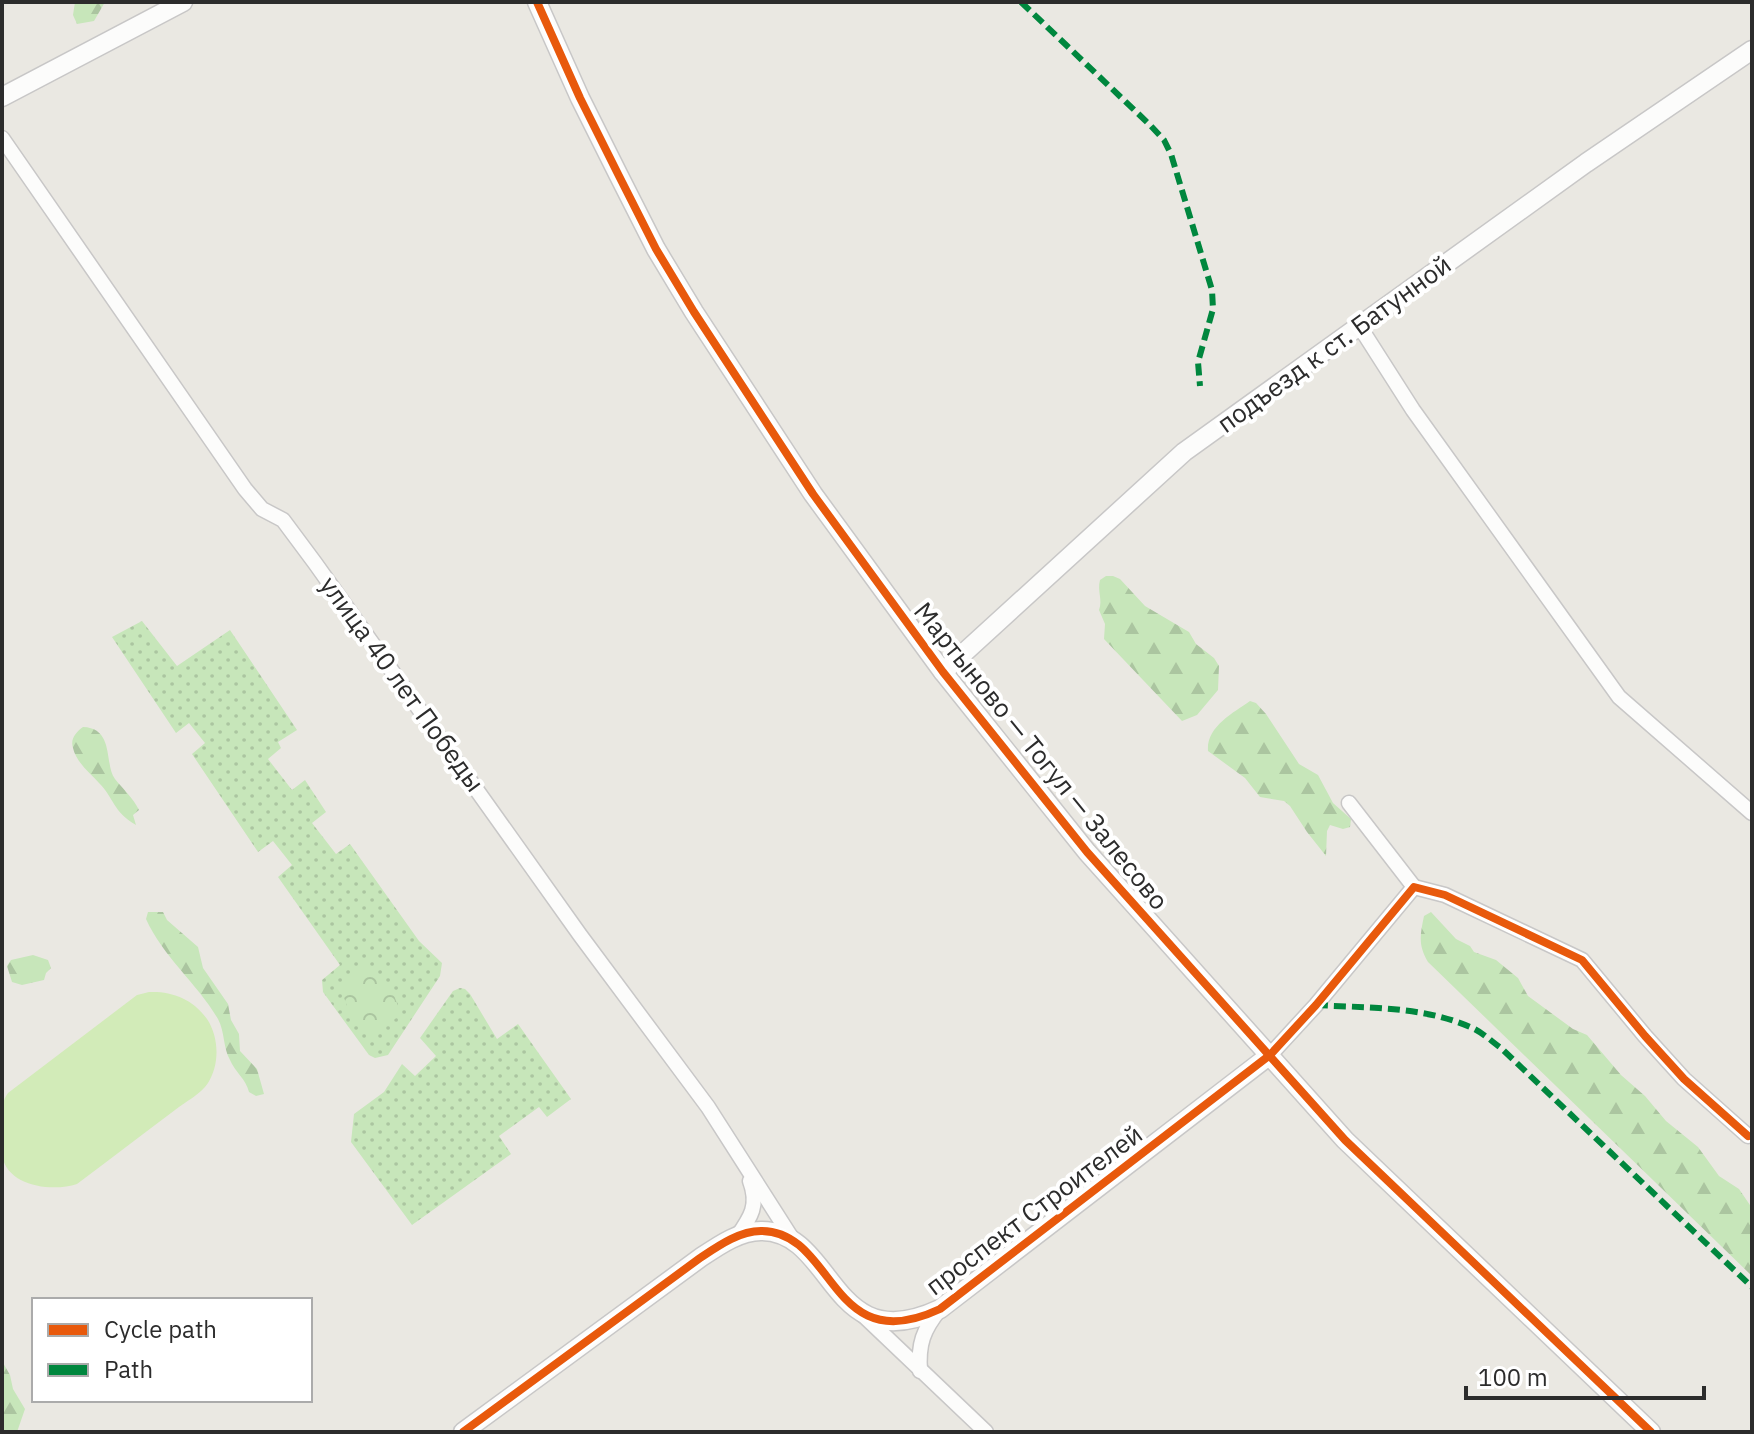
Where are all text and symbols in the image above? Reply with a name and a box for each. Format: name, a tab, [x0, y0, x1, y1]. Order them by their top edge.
street label: подъезд к ст. Батунной	[1210, 247, 1457, 440]
street label: улица 40 лет Победы	[313, 569, 493, 798]
street label: Мартыново — Тогул — Залесово	[907, 594, 1177, 916]
street label: проспект Строителей	[918, 1116, 1149, 1302]
legend	[32, 1298, 312, 1402]
text: Cycle path	[104, 1313, 217, 1345]
scale bar	[1466, 1350, 1704, 1400]
text: Path	[104, 1353, 153, 1385]
text: 100 m	[1478, 1361, 1548, 1393]

